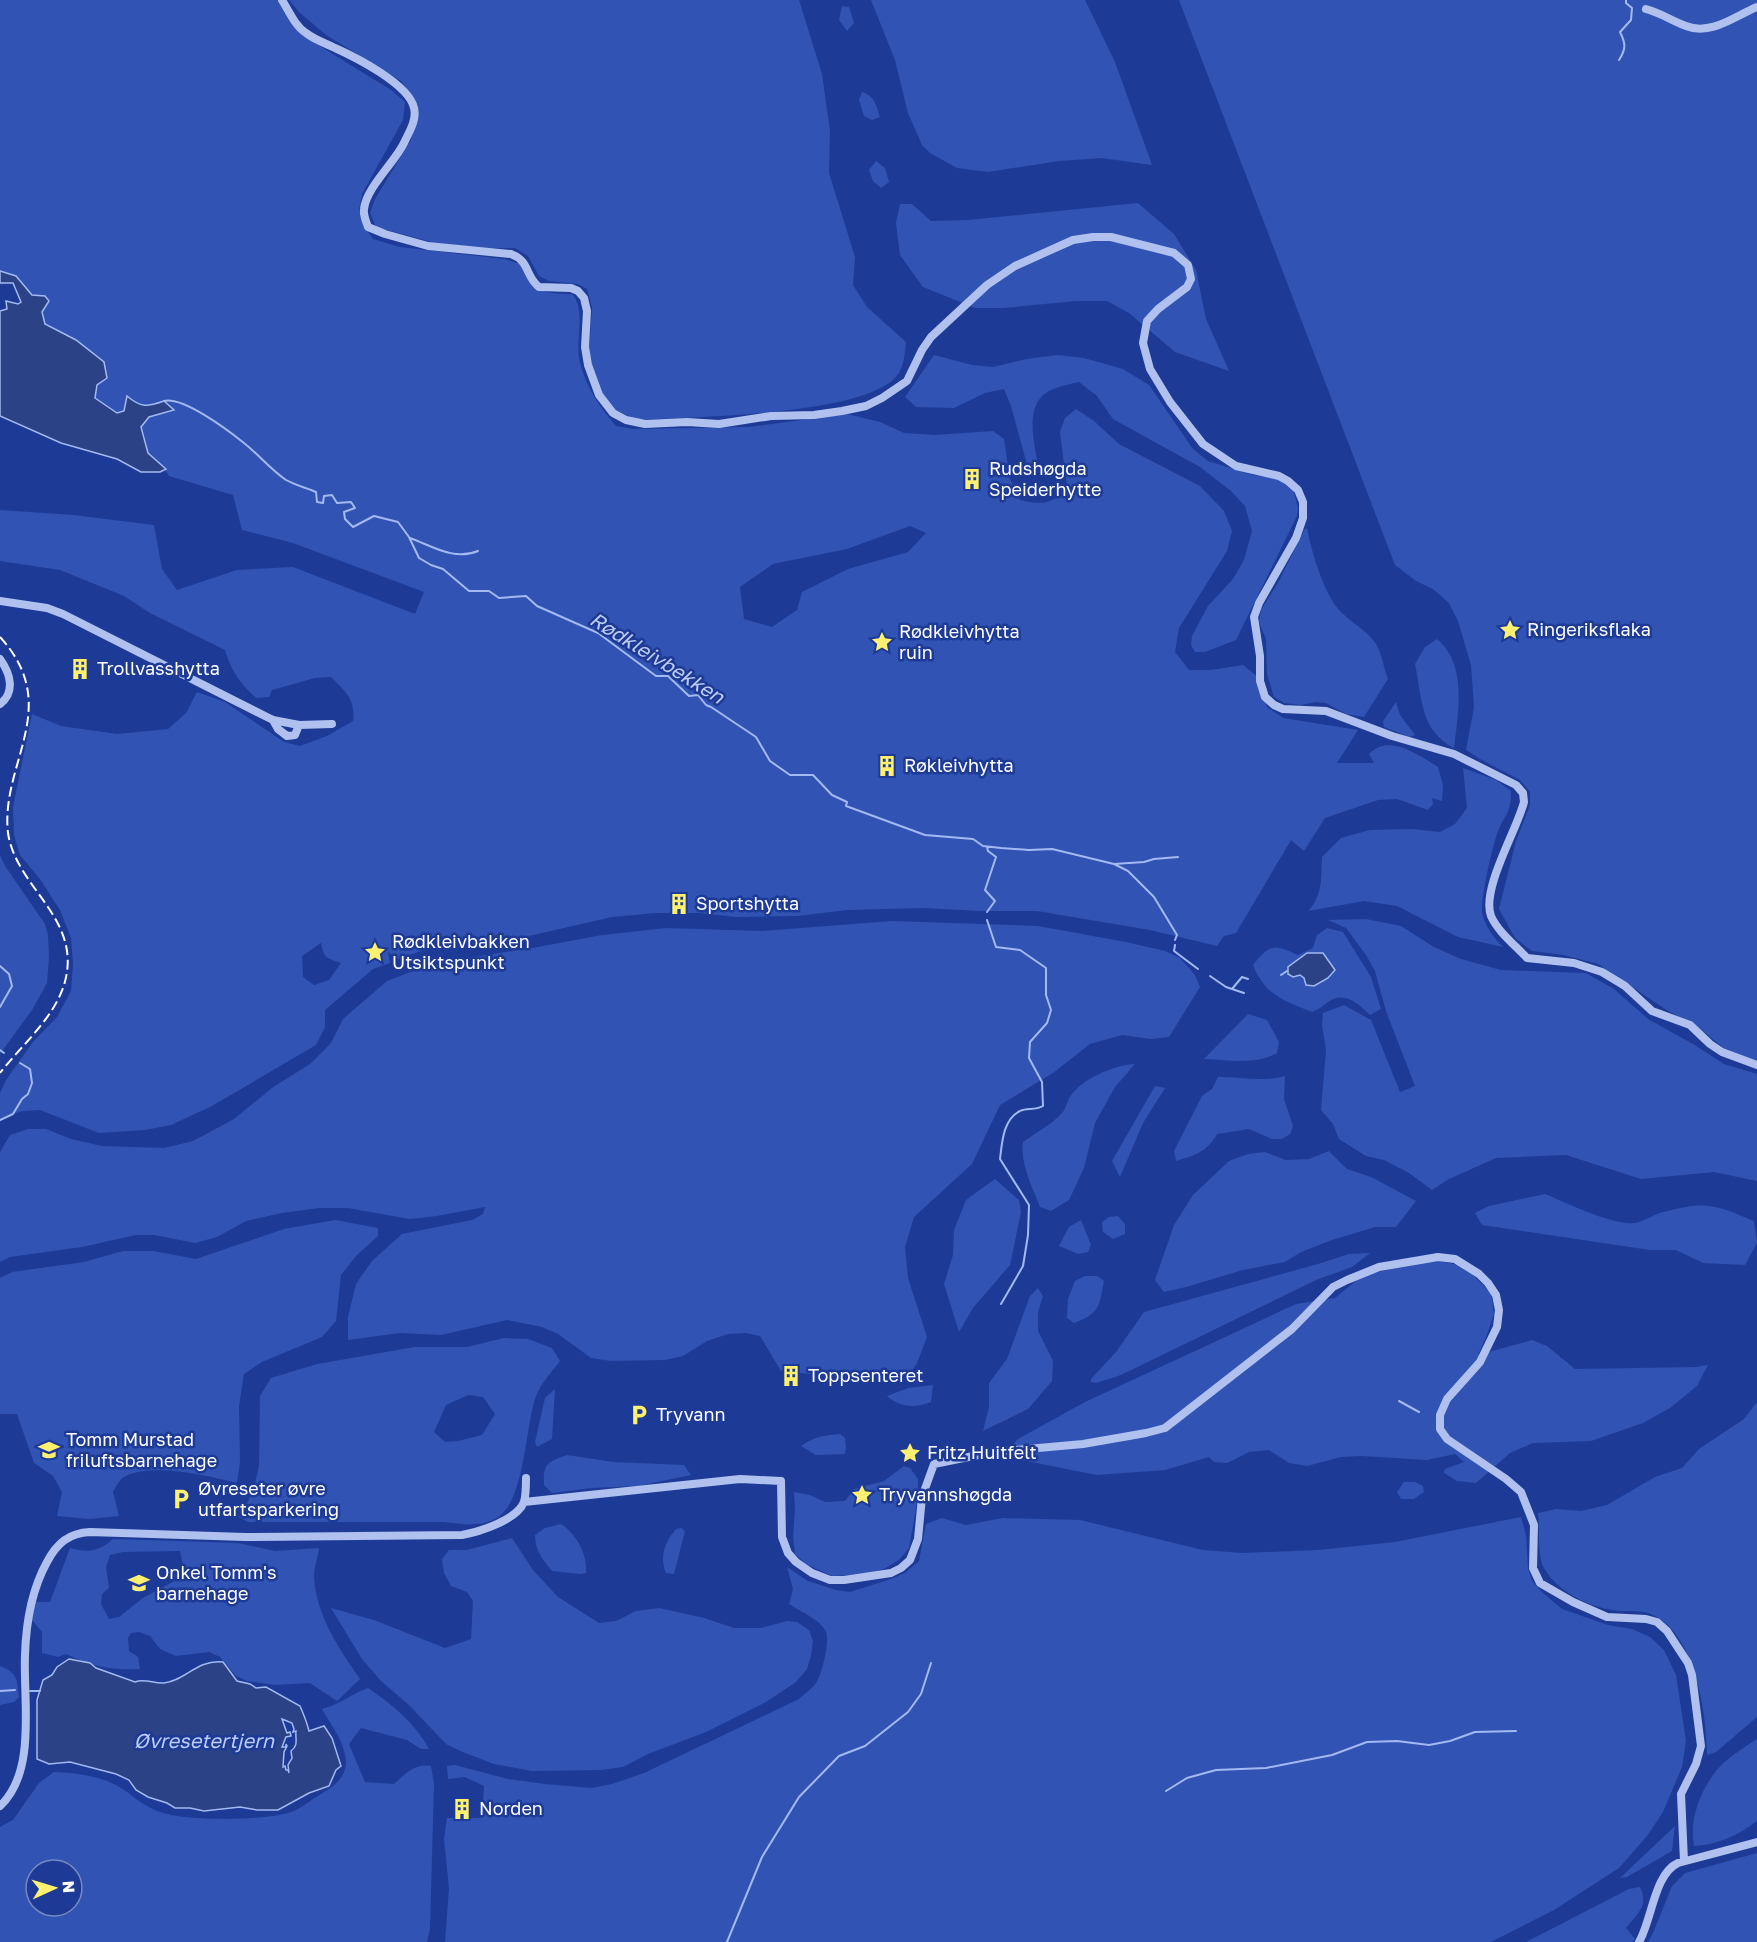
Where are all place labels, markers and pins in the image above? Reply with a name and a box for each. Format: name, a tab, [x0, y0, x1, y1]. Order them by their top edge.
place label: Rudshøgda Speiderhytte	[989, 457, 1101, 500]
building icon: Rudshøgda Speiderhytte	[960, 467, 984, 491]
place icon: Ringeriksflaka	[1498, 618, 1522, 642]
place label: Ringeriksflaka	[1527, 618, 1651, 640]
place label: Rødkleivhytta ruin	[899, 620, 1020, 663]
place icon: Rødkleivhytta ruin	[870, 630, 894, 654]
building icon: Trollvasshytta	[68, 657, 92, 681]
place label: Trollvasshytta	[97, 657, 220, 679]
building icon: Røkleivhytta	[875, 754, 899, 778]
place label: Røkleivhytta	[904, 754, 1014, 776]
building icon: Sportshytta	[667, 892, 691, 916]
place label: Sportshytta	[696, 892, 799, 914]
place label: Rødkleivbakken Utsiktspunkt	[392, 930, 530, 973]
place icon: Rødkleivbakken Utsiktspunkt	[363, 940, 387, 964]
building icon: Toppsenteret	[779, 1364, 803, 1388]
place label: Toppsenteret	[808, 1364, 923, 1386]
parking icon: Tryvann	[627, 1403, 651, 1427]
place label: Tryvann	[656, 1403, 726, 1425]
place label: Tomm Murstad friluftsbarnehage	[66, 1428, 217, 1471]
school or university icon: Tomm Murstad friluftsbarnehage	[37, 1438, 61, 1462]
place icon: Fritz Huitfelt	[898, 1441, 922, 1465]
place label: Fritz Huitfelt	[927, 1441, 1037, 1463]
place label: Øvreseter øvre utfartsparkering	[198, 1477, 339, 1520]
place icon: Tryvannshøgda	[850, 1483, 874, 1507]
place label: Tryvannshøgda	[879, 1483, 1012, 1505]
parking icon: Øvreseter øvre utfartsparkering	[169, 1487, 193, 1511]
place label: Onkel Tomm's barnehage	[156, 1561, 276, 1604]
school or university icon: Onkel Tomm's barnehage	[127, 1571, 151, 1595]
building icon: Norden	[450, 1797, 474, 1821]
place label: Norden	[479, 1797, 543, 1819]

